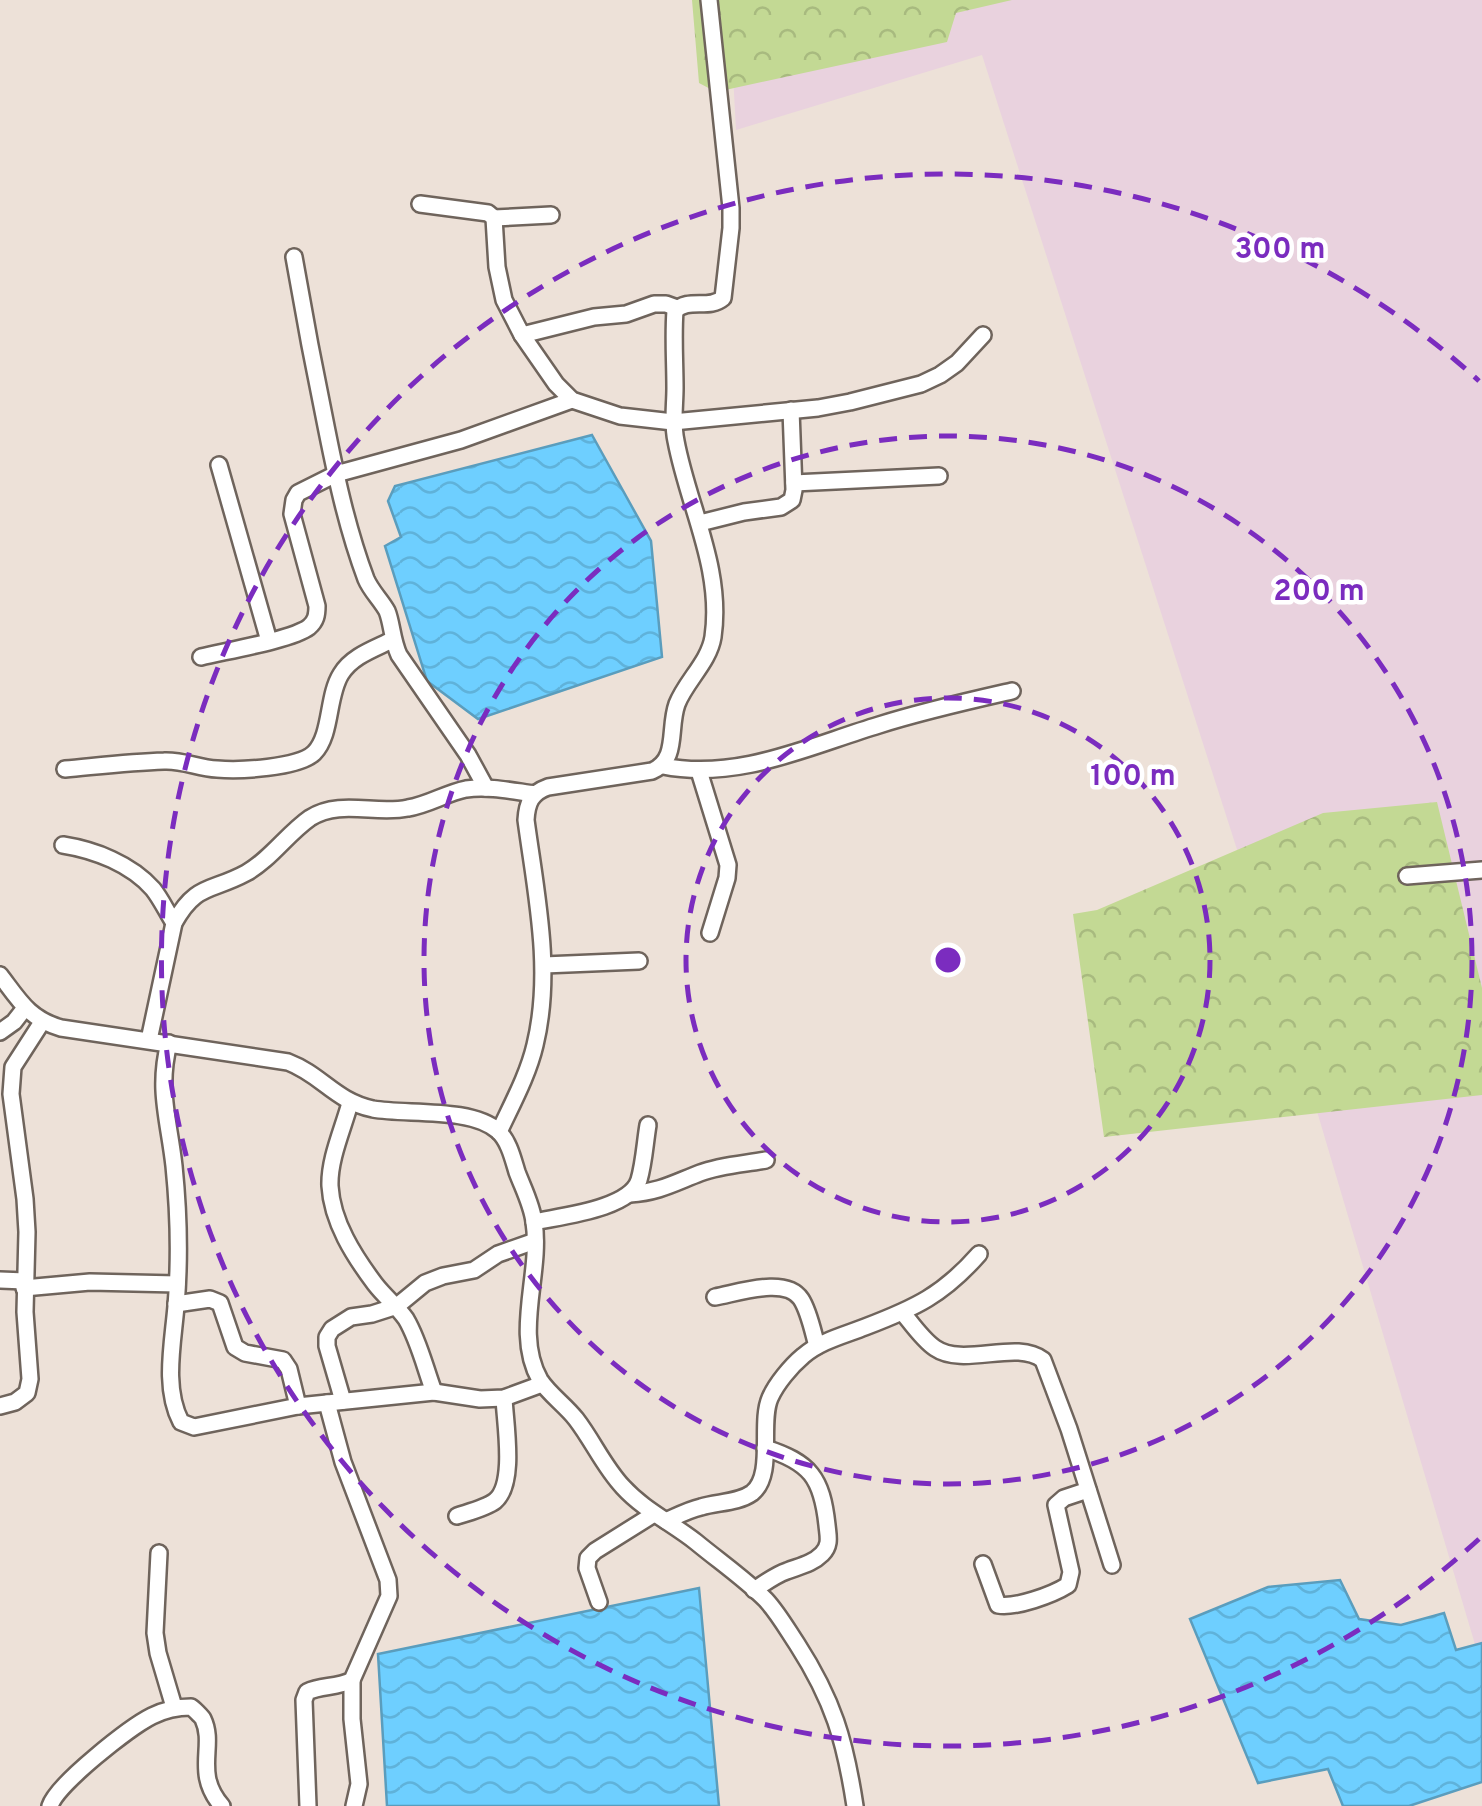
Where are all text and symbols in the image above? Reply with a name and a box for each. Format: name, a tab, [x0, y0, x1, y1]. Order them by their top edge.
text: 300 m	[1235, 232, 1325, 269]
text: 200 m	[1273, 574, 1365, 611]
text: 100 m	[1090, 759, 1176, 796]
centre of rings	[930, 942, 966, 978]

